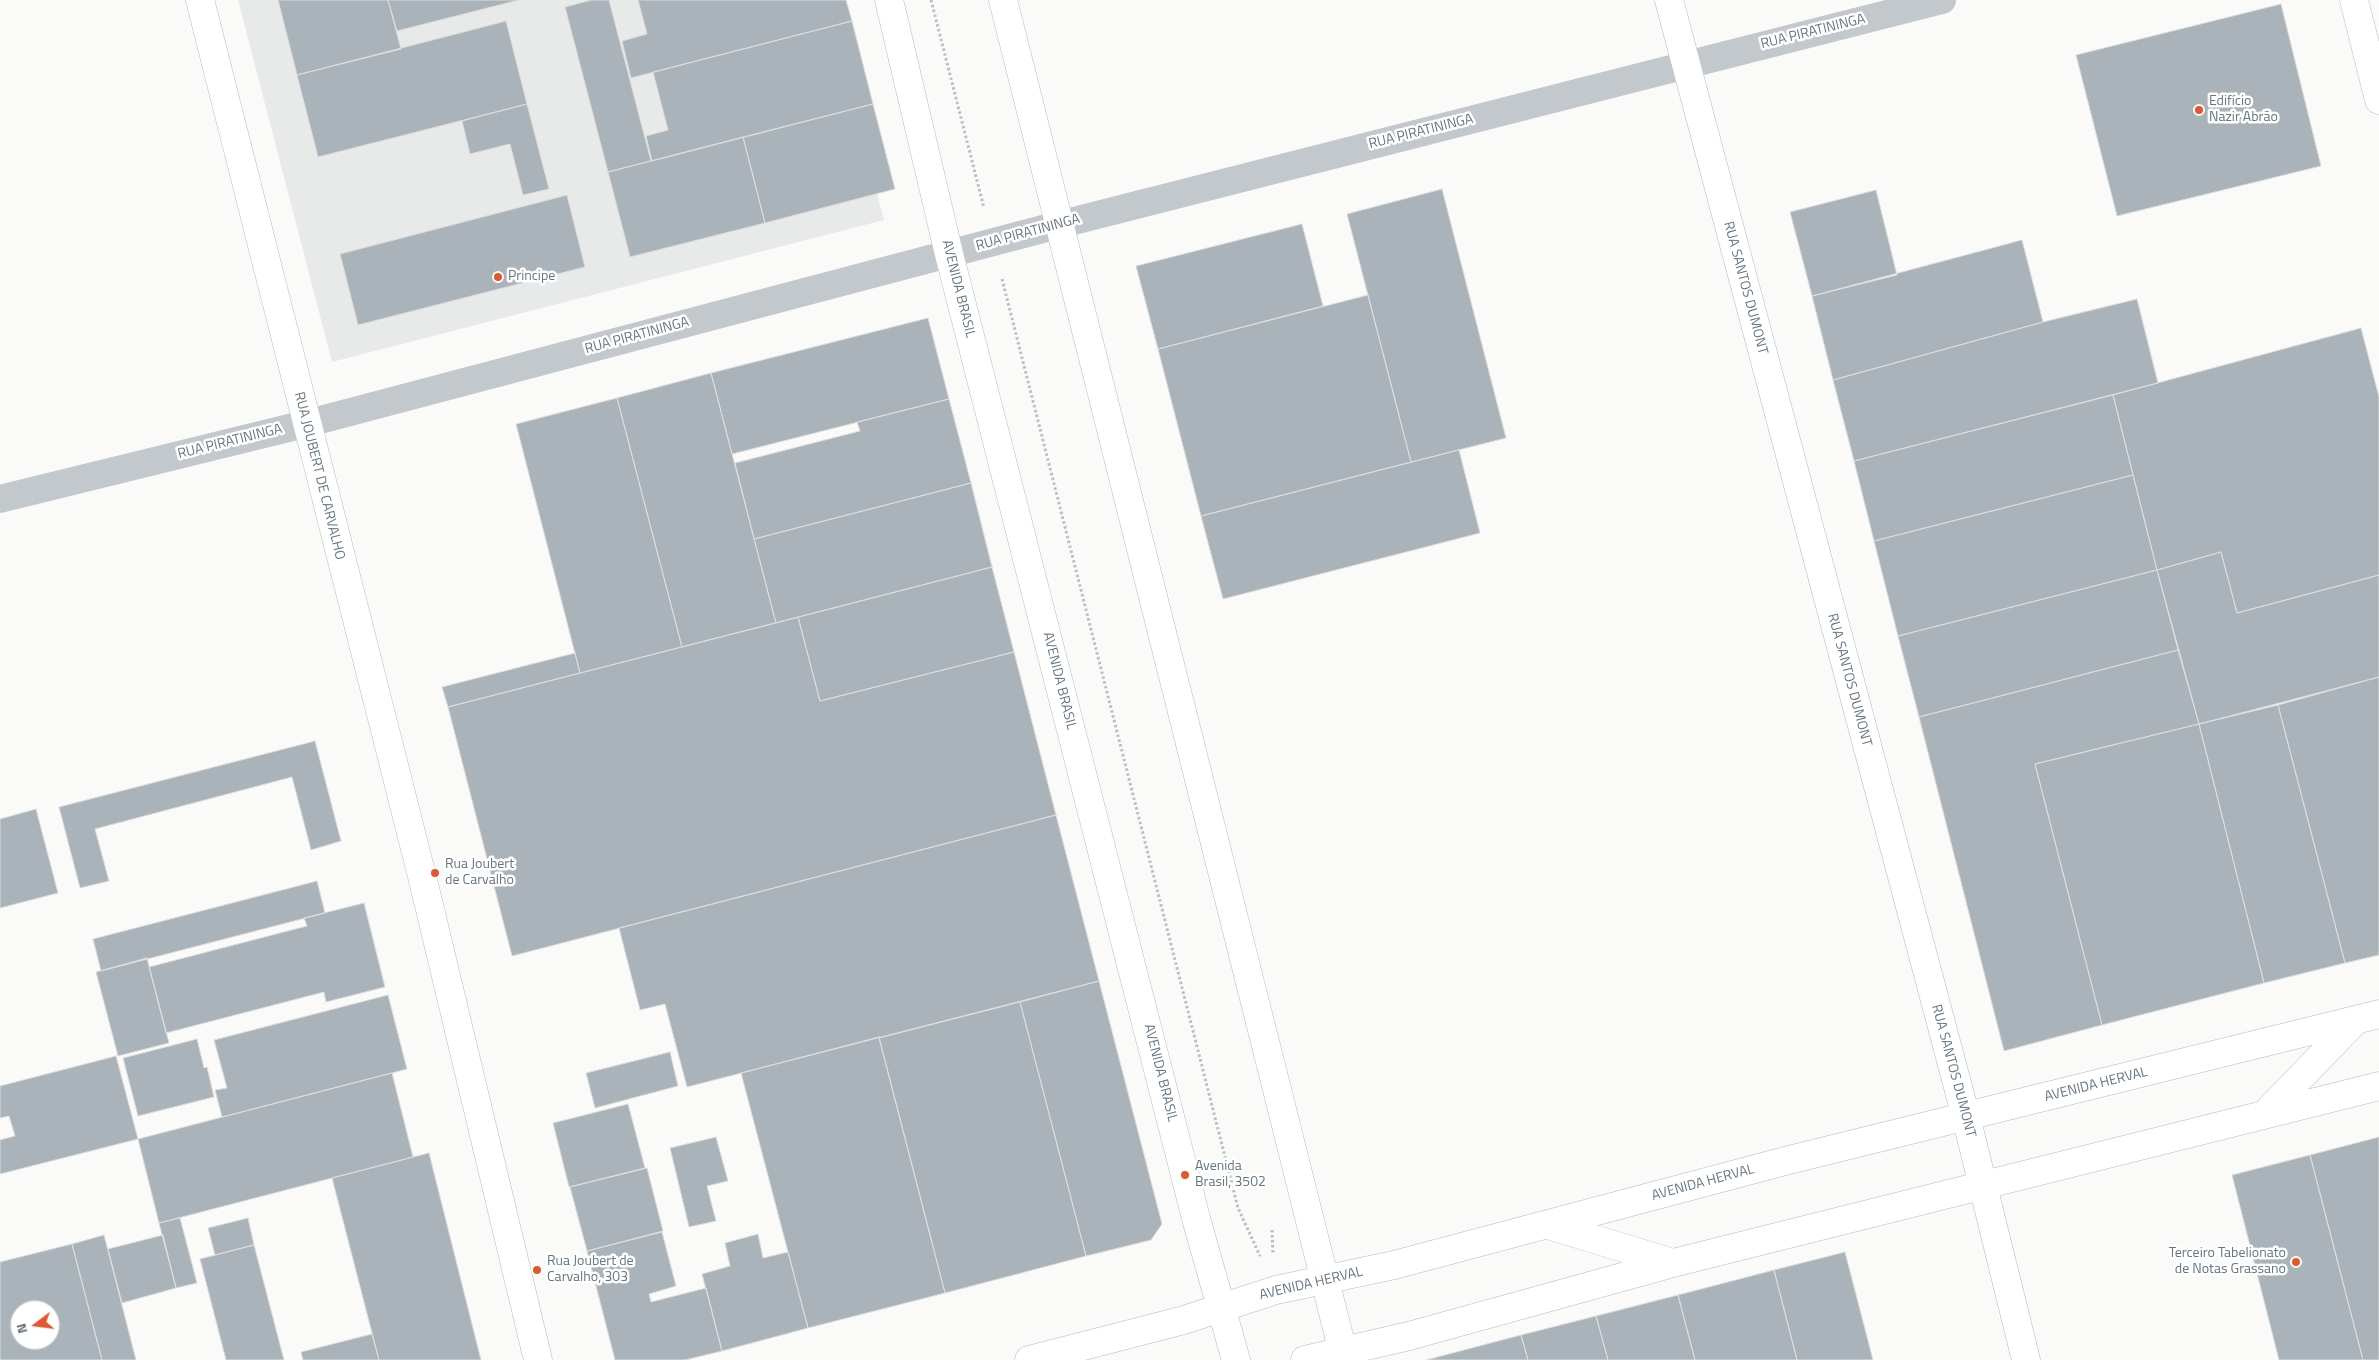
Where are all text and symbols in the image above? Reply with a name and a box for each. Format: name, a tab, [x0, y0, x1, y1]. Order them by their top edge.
street label: RUA PIRATININGA	[1759, 11, 1867, 53]
place label: Edifício Nazir Abrão	[2209, 94, 2278, 126]
marker: Edifício Nazir Abrão	[2193, 104, 2205, 116]
street label: RUA PIRATININGA	[1367, 111, 1475, 153]
street label: RUA PIRATININGA	[974, 211, 1082, 255]
street label: RUA SANTOS DUMONT	[1719, 220, 1771, 356]
street label: AVENIDA BRASIL	[938, 238, 978, 340]
place label: Principe	[508, 269, 555, 285]
marker: Principe	[492, 271, 504, 283]
street label: RUA PIRATININGA	[583, 314, 691, 358]
street label: RUA JOUBERT DE CARVALHO	[290, 390, 348, 562]
street label: RUA PIRATININGA	[176, 421, 284, 463]
street label: RUA SANTOS DUMONT	[1823, 612, 1875, 748]
street label: AVENIDA BRASIL	[1039, 630, 1079, 732]
place label: Rua Joubert de Carvalho	[445, 857, 514, 890]
marker: Rua Joubert de Carvalho	[429, 867, 441, 879]
street label: RUA SANTOS DUMONT	[1927, 1003, 1979, 1139]
street label: AVENIDA BRASIL	[1140, 1022, 1180, 1124]
street label: AVENIDA HERVAL	[2043, 1064, 2149, 1106]
place label: Avenida Brasil, 3502	[1195, 1159, 1266, 1192]
street label: AVENIDA HERVAL	[1650, 1161, 1756, 1205]
marker: Avenida Brasil, 3502	[1179, 1169, 1191, 1181]
place label: Terceiro Tabelionato de Notas Grassano	[2169, 1246, 2286, 1278]
place label: Rua Joubert de Carvalho, 303	[547, 1254, 634, 1286]
marker: Terceiro Tabelionato de Notas Grassano	[2290, 1256, 2302, 1268]
marker: Rua Joubert de Carvalho, 303	[531, 1264, 543, 1276]
street label: AVENIDA HERVAL	[1258, 1264, 1364, 1304]
north arrow	[10, 1300, 60, 1350]
text: N	[10, 1321, 32, 1336]

